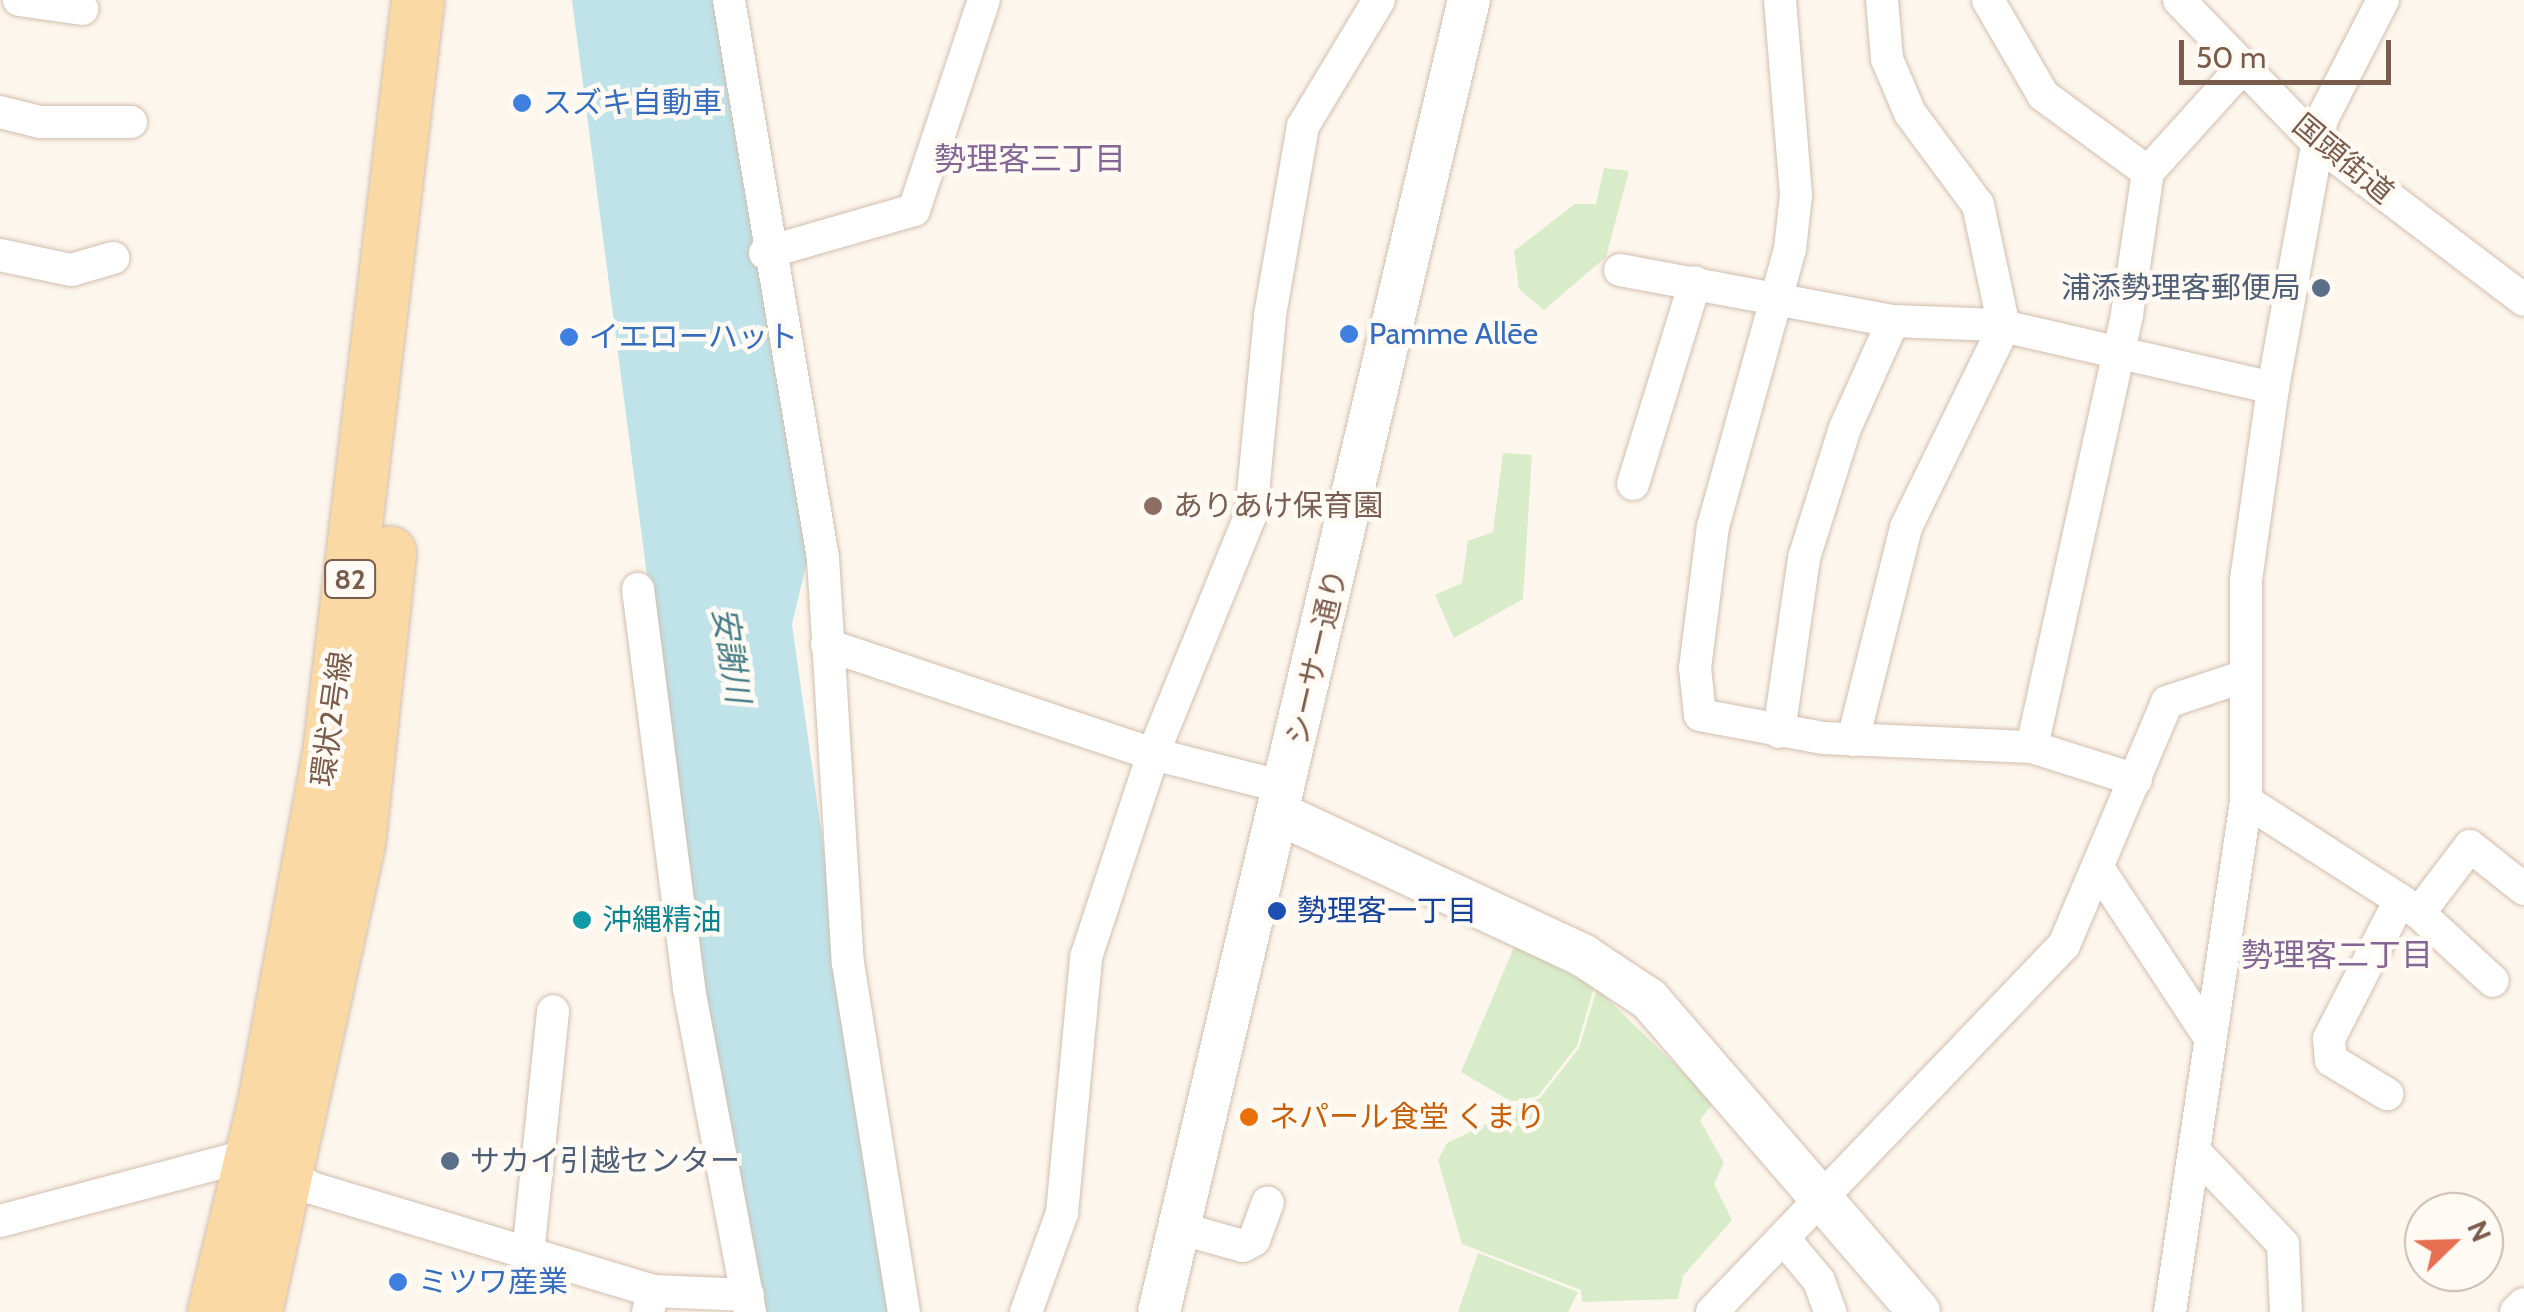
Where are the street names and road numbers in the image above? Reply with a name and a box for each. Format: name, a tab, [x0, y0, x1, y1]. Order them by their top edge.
street label: 国頭街道	[2285, 107, 2401, 211]
road number: 82	[322, 556, 378, 602]
street label: シーサー通り	[1279, 565, 1355, 749]
street label: 環状2号線	[305, 649, 359, 789]

